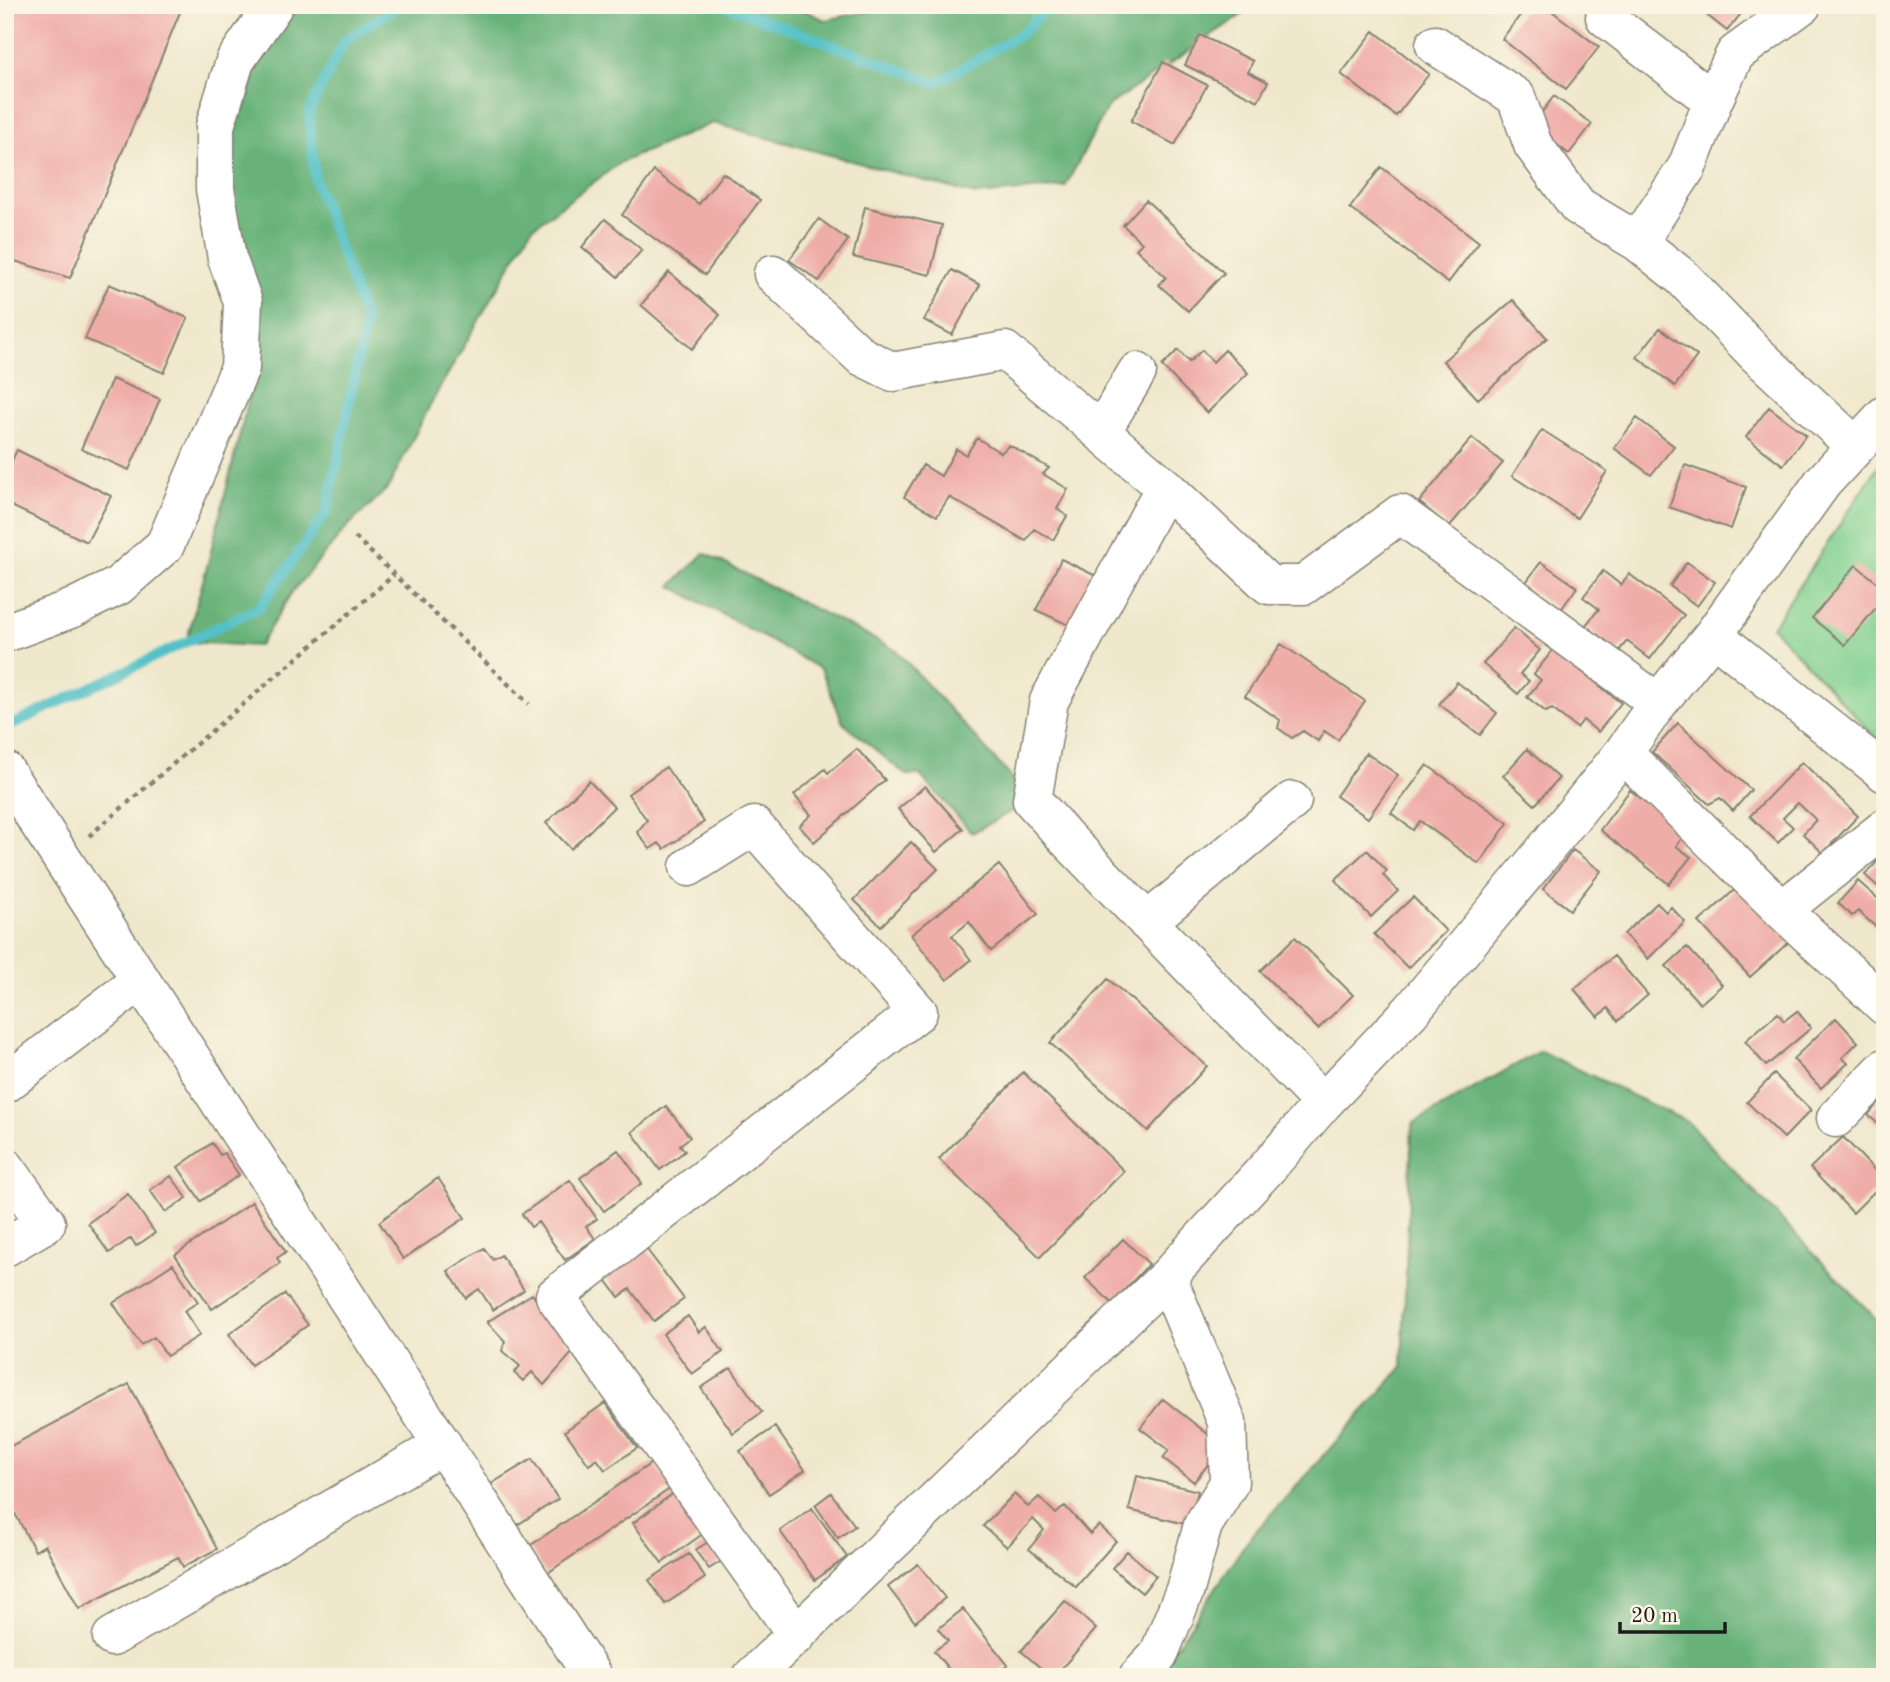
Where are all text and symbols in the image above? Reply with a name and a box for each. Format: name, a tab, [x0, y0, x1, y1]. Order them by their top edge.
scale bar	[1620, 1591, 1726, 1635]
text: 20 m	[1631, 1606, 1678, 1627]

